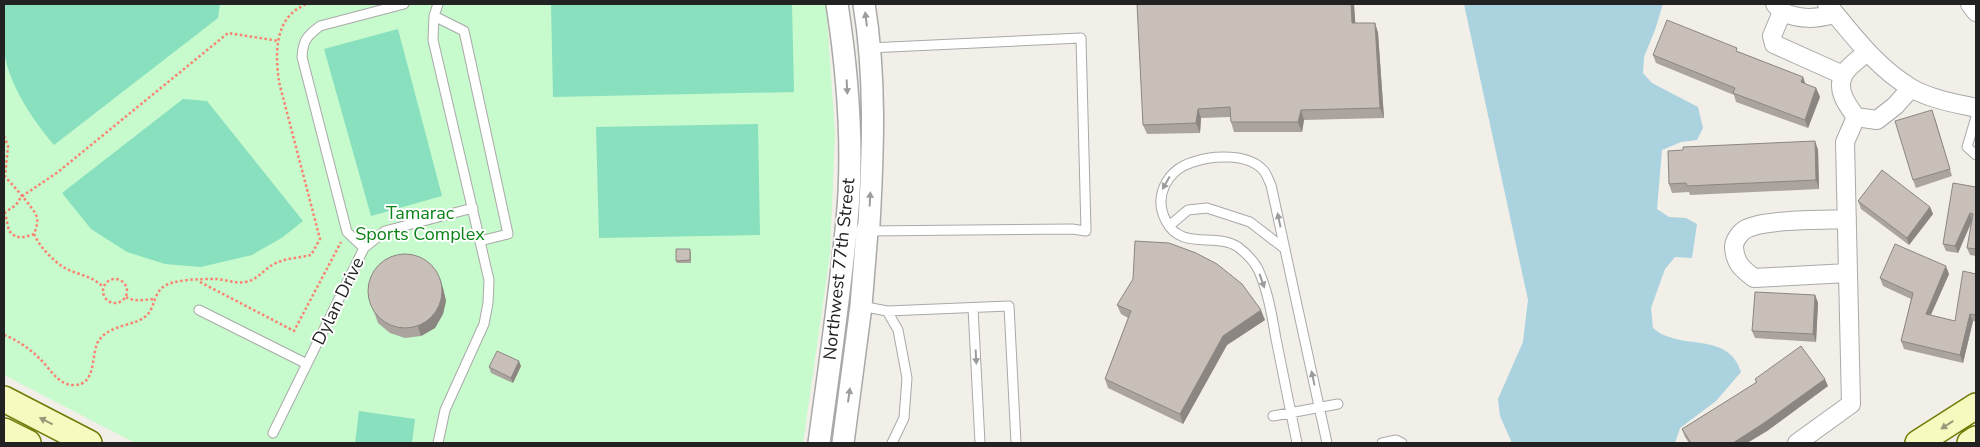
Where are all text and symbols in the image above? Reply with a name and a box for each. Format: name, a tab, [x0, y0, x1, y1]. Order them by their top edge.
one-way arrow	[862, 11, 870, 27]
one-way arrow	[843, 79, 851, 95]
street label: Northwest 77th Street	[818, 176, 861, 361]
one-way arrow	[1161, 177, 1170, 190]
one-way arrow	[867, 191, 875, 207]
park label: Tamarac Sports Complex	[355, 201, 485, 246]
one-way arrow	[1274, 211, 1282, 227]
street label: Dylan Drive	[306, 253, 370, 349]
one-way arrow	[1258, 274, 1266, 289]
one-way arrow	[972, 349, 980, 365]
one-way arrow	[1309, 371, 1317, 386]
one-way arrow	[845, 387, 853, 403]
one-way arrow	[39, 417, 54, 425]
one-way arrow	[1940, 420, 1954, 429]

